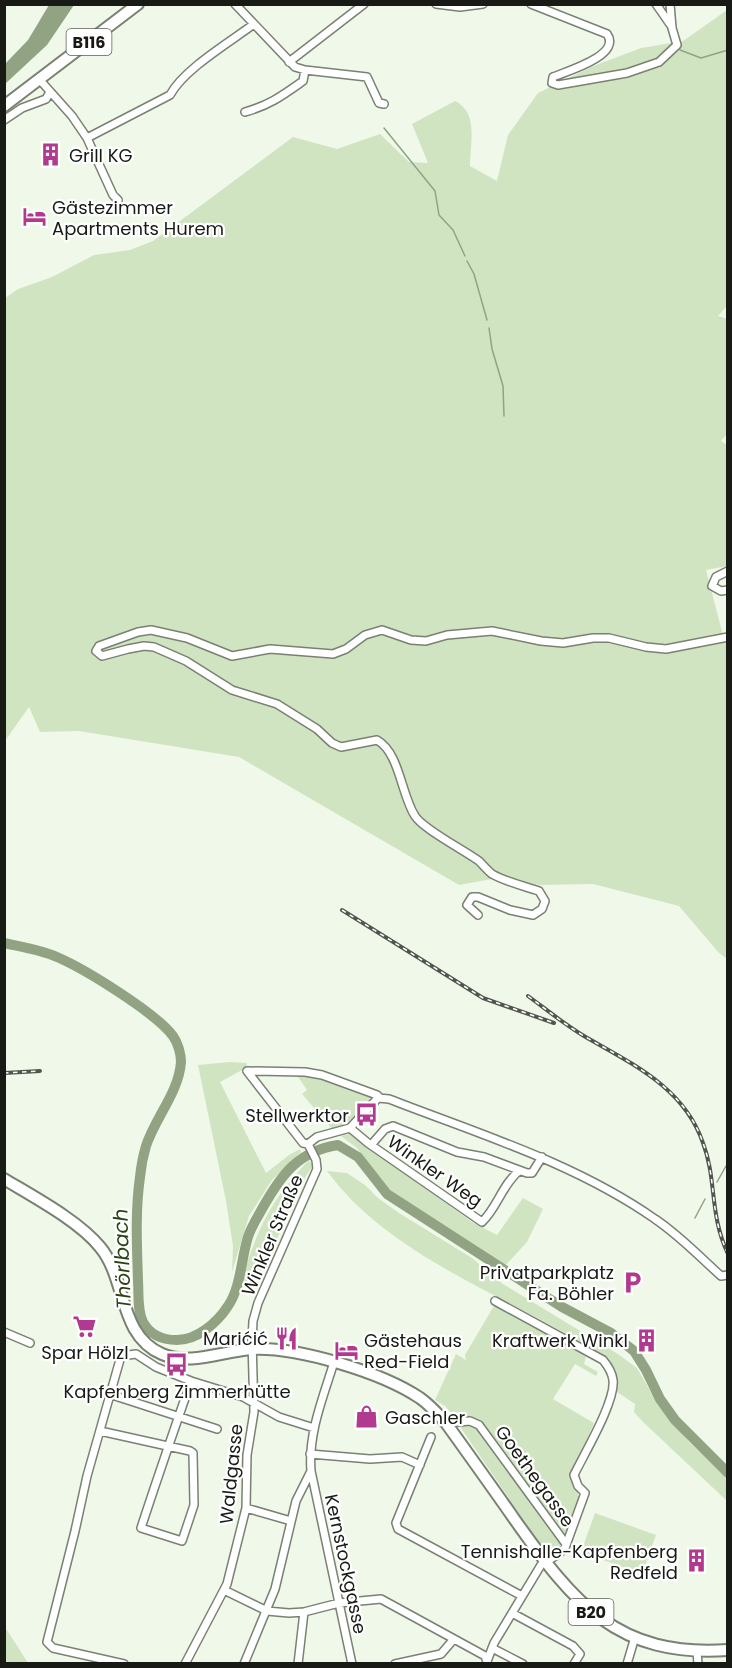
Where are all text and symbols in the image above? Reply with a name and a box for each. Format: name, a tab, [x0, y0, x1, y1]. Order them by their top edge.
road number: B116	[66, 29, 112, 55]
building icon: Grill KG	[38, 142, 64, 168]
place label: Grill KG	[69, 143, 133, 168]
place label: Gästezimmer Apartments Hurem	[52, 195, 224, 241]
hotel icon: Gästezimmer Apartments Hurem	[21, 204, 47, 230]
bus stop icon: Stellwerktor	[354, 1102, 380, 1128]
place label: Stellwerktor	[245, 1103, 349, 1128]
street label: Winkler Weg	[382, 1129, 488, 1213]
street label: Winkler Straße	[235, 1171, 309, 1299]
water label: Thörlbach	[106, 1208, 138, 1310]
place label: Privatparkplatz Fa. Böhler	[480, 1260, 614, 1306]
parking icon: Privatparkplatz Fa. Böhler	[619, 1269, 645, 1295]
supermarket icon: Spar Hölzl	[72, 1313, 98, 1339]
restaurant icon: Marićić	[273, 1325, 299, 1351]
place label: Marićić	[203, 1326, 268, 1351]
building icon: Kraftwerk Winkl	[633, 1327, 659, 1353]
place label: Gästehaus Red-Field	[364, 1328, 462, 1374]
place label: Kraftwerk Winkl	[492, 1328, 628, 1353]
hotel icon: Gästehaus Red-Field	[333, 1337, 359, 1363]
place label: Spar Hölzl	[41, 1340, 129, 1365]
bus stop icon: Kapfenberg Zimmerhütte	[164, 1352, 190, 1378]
place label: Kapfenberg Zimmerhütte	[63, 1379, 291, 1404]
shop icon: Gaschler	[354, 1404, 380, 1430]
place label: Gaschler	[385, 1405, 466, 1430]
street label: Goethegasse	[490, 1420, 580, 1532]
street label: Waldgasse	[213, 1423, 249, 1525]
street label: Kernstockgasse	[319, 1492, 373, 1636]
place label: Tennishalle-Kapfenberg Redfeld	[461, 1539, 678, 1585]
building icon: Tennishalle-Kapfenberg Redfeld	[683, 1548, 709, 1574]
road number: B20	[568, 1599, 614, 1625]

